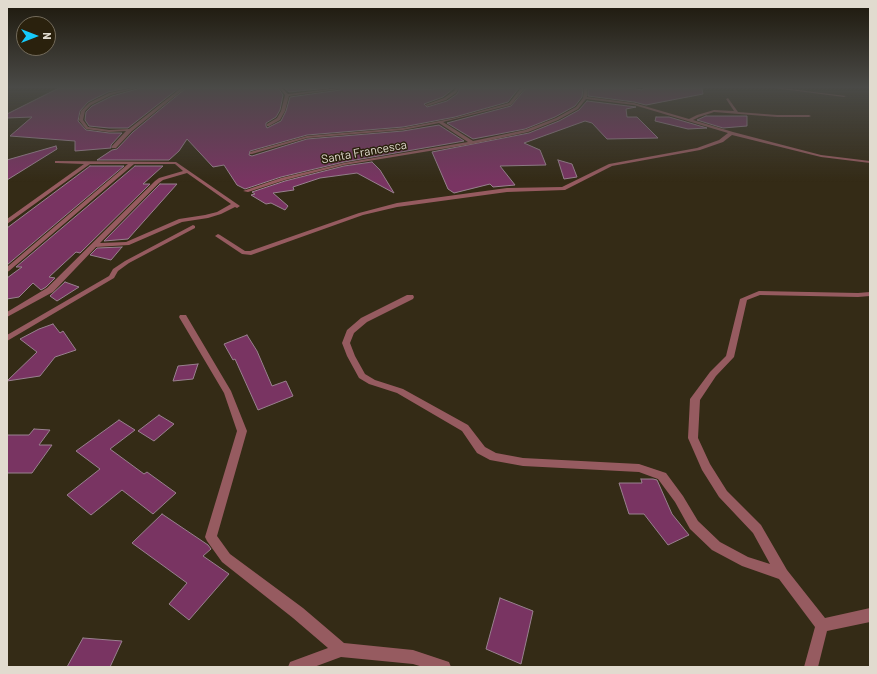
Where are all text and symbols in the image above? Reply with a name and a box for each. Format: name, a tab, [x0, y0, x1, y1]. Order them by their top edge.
north arrow	[16, 16, 56, 56]
text: N	[41, 32, 54, 40]
street label: Santa Francesca	[320, 137, 408, 167]

